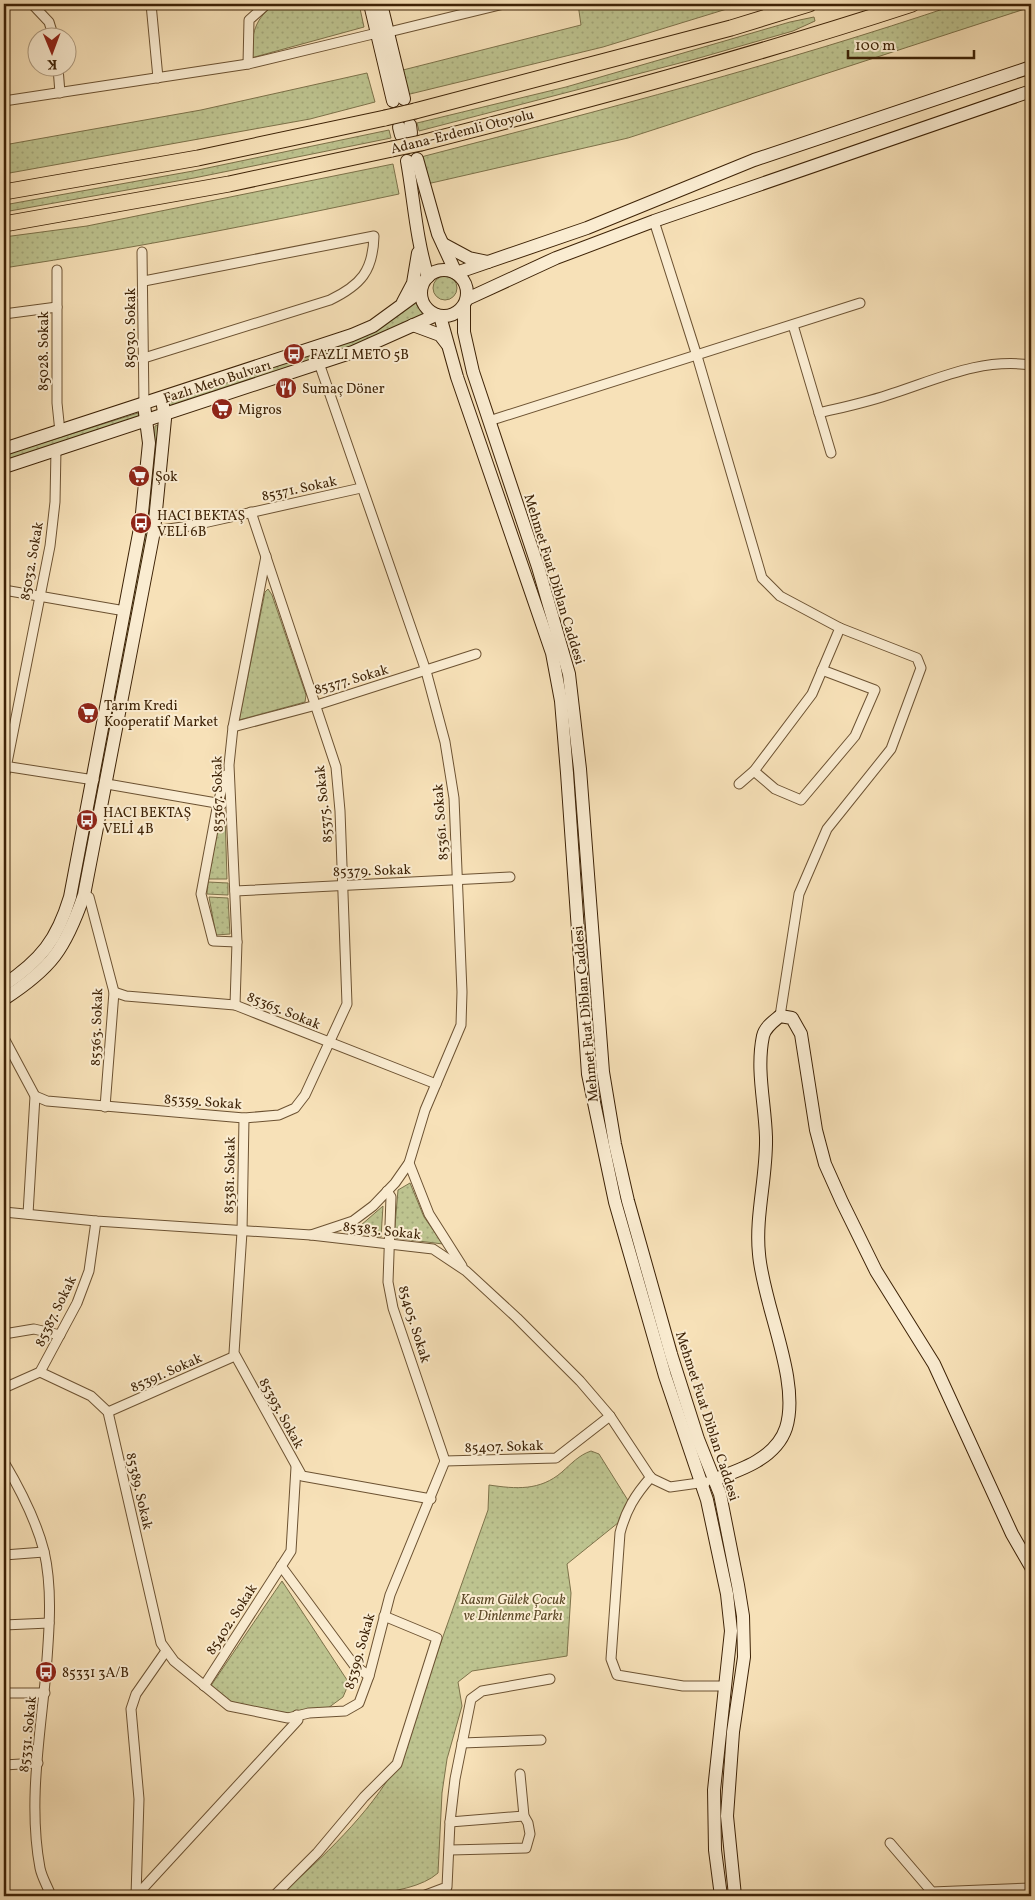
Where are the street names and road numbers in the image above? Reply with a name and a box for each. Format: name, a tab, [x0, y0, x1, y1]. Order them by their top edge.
street label: Adana-Erdemli Otoyolu	[389, 105, 536, 159]
street label: 85030. Sokak	[122, 288, 141, 368]
street label: 85028. Sokak	[35, 311, 54, 391]
street label: Fazlı Meto Bulvarı	[161, 356, 274, 409]
street label: 85371. Sokak	[260, 472, 339, 507]
street label: Mehmet Fuat Diblan Caddesi	[519, 492, 589, 667]
street label: 85032. Sokak	[16, 520, 49, 602]
street label: 85377. Sokak	[312, 661, 391, 700]
street label: 85367. Sokak	[208, 755, 229, 833]
street label: 85375. Sokak	[311, 764, 338, 844]
street label: 85361. Sokak	[429, 783, 454, 861]
street label: 85379. Sokak	[333, 861, 412, 882]
street label: Mehmet Fuat Diblan Caddesi	[569, 925, 604, 1103]
street label: 85363. Sokak	[87, 987, 108, 1067]
street label: 85365. Sokak	[244, 988, 324, 1035]
street label: 85359. Sokak	[163, 1090, 243, 1115]
street label: 85381. Sokak	[220, 1136, 241, 1214]
street label: 85383. Sokak	[342, 1218, 422, 1245]
street label: 85387. Sokak	[31, 1273, 82, 1350]
street label: 85405. Sokak	[393, 1283, 434, 1366]
street label: Mehmet Fuat Diblan Caddesi	[670, 1329, 743, 1504]
street label: 85391. Sokak	[128, 1349, 206, 1398]
street label: 85393. Sokak	[253, 1375, 308, 1453]
street label: 85407. Sokak	[464, 1437, 544, 1458]
street label: 85389. Sokak	[120, 1451, 157, 1532]
street label: 85402. Sokak	[202, 1580, 263, 1659]
street label: 85399. Sokak	[340, 1611, 381, 1692]
street label: 85331. Sokak	[15, 1695, 42, 1773]

